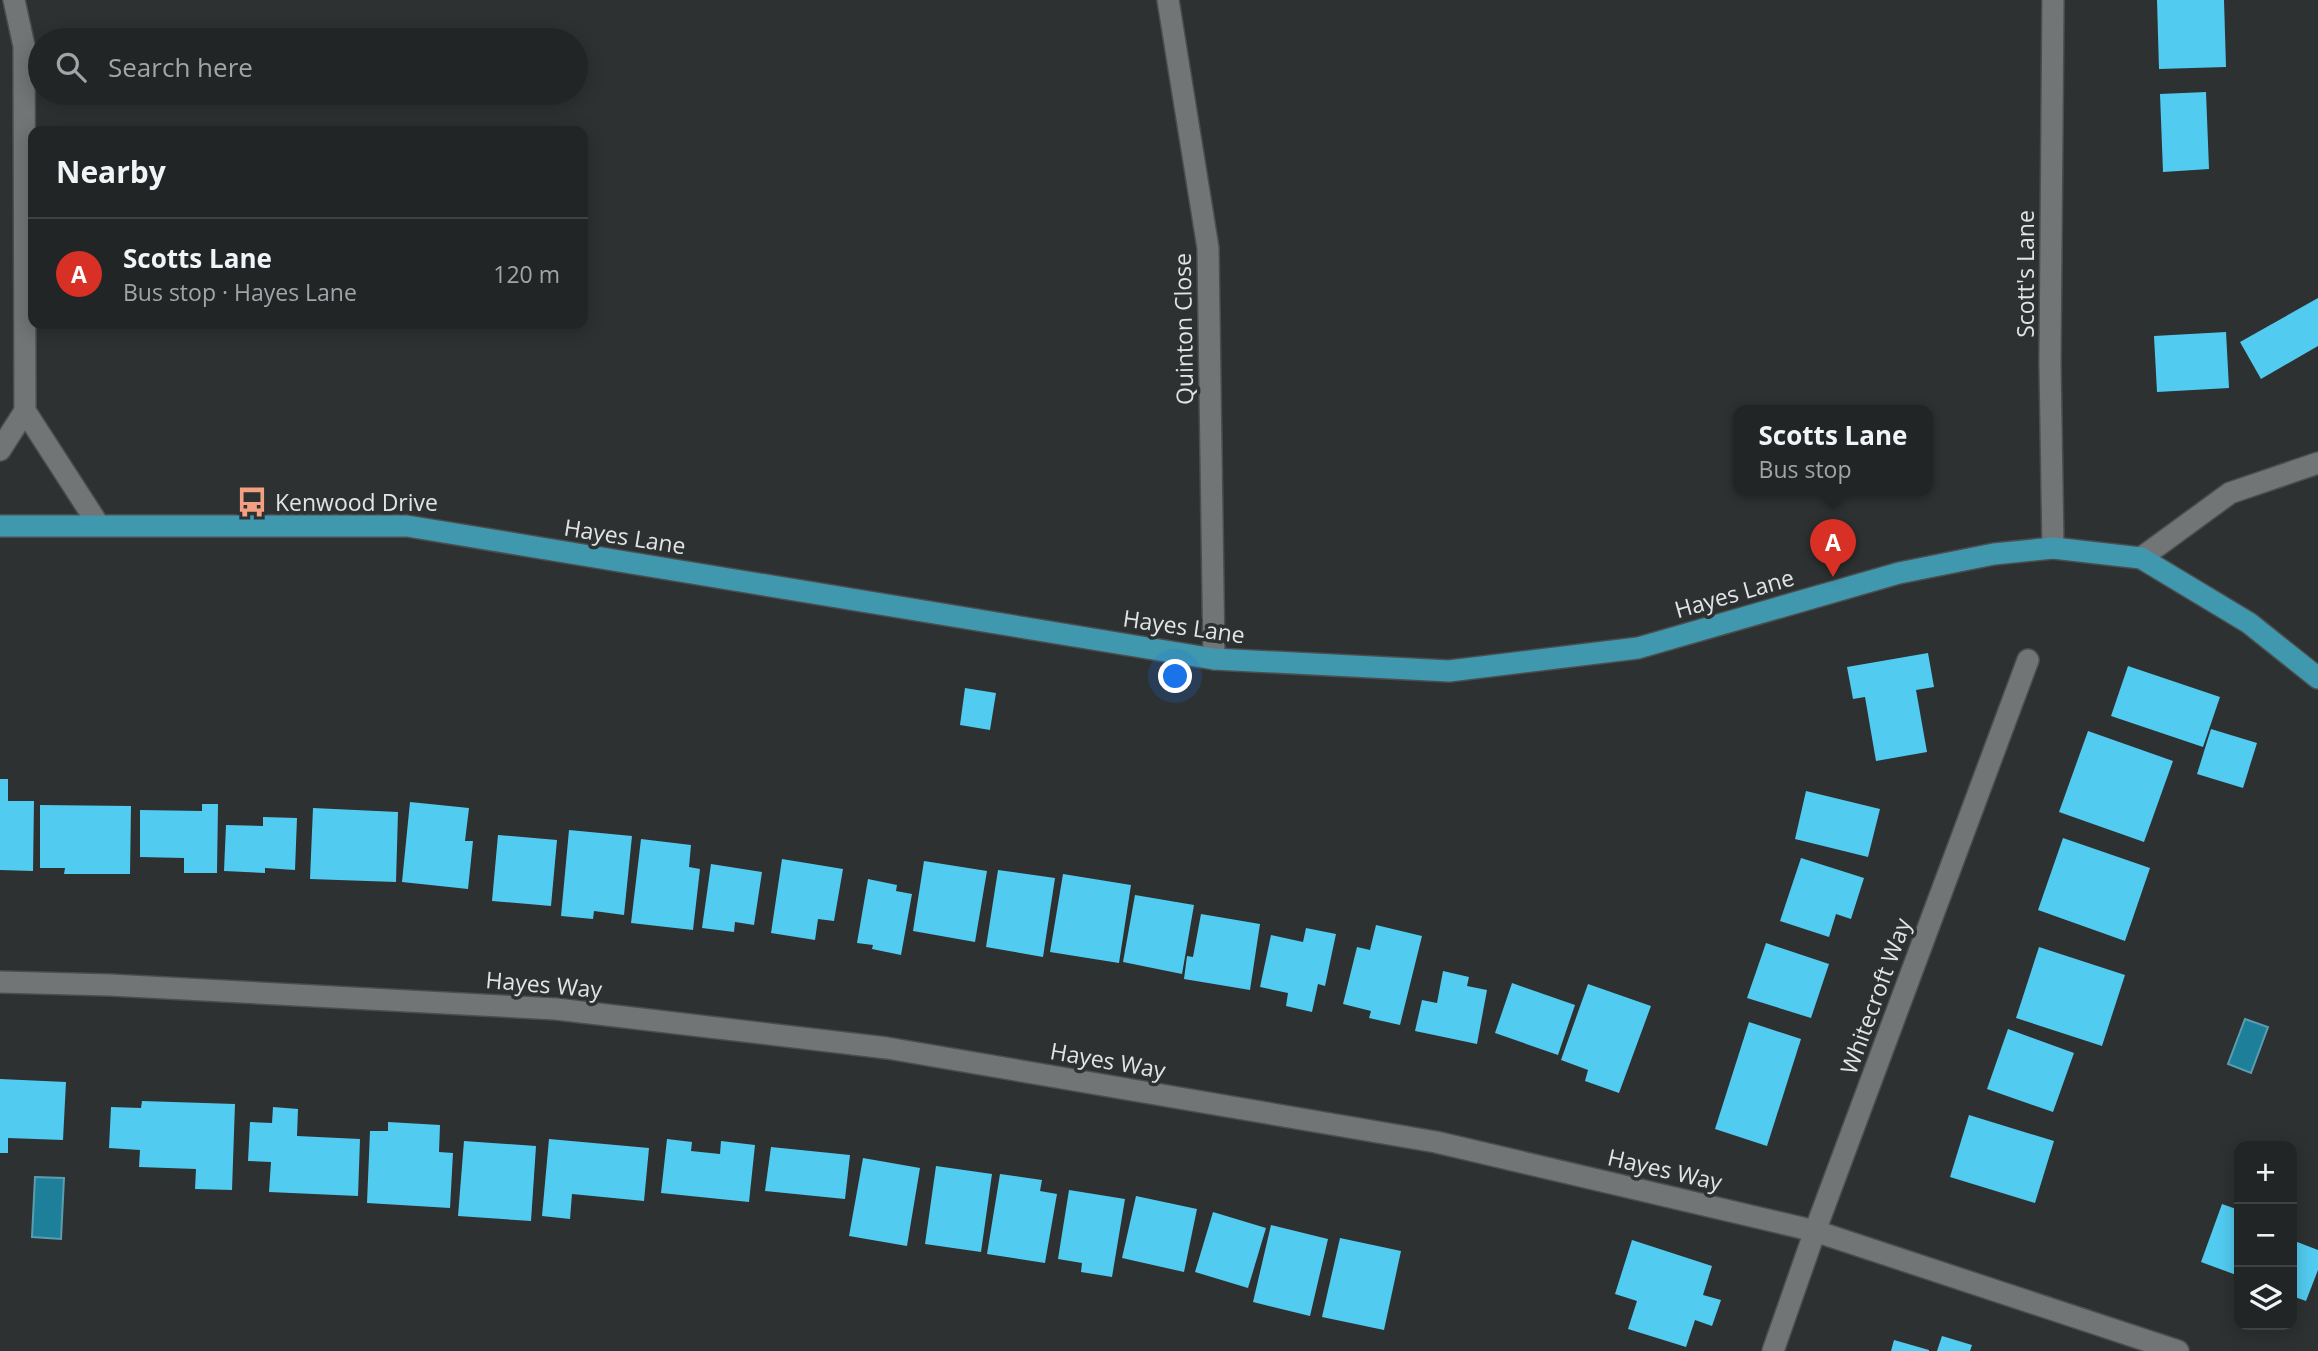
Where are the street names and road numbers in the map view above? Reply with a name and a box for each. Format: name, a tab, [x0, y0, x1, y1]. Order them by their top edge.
street label: Scott's Lane	[2009, 210, 2041, 338]
street label: Quinton Close	[1166, 253, 1200, 405]
street label: Hayes Lane	[562, 511, 688, 561]
street label: Hayes Lane	[1671, 561, 1797, 625]
street label: Hayes Lane	[1121, 602, 1247, 650]
street label: Whitecroft Way	[1832, 913, 1918, 1079]
street label: Hayes Way	[484, 963, 604, 1005]
street label: Hayes Way	[1048, 1034, 1169, 1086]
street label: Hayes Way	[1605, 1140, 1726, 1198]

